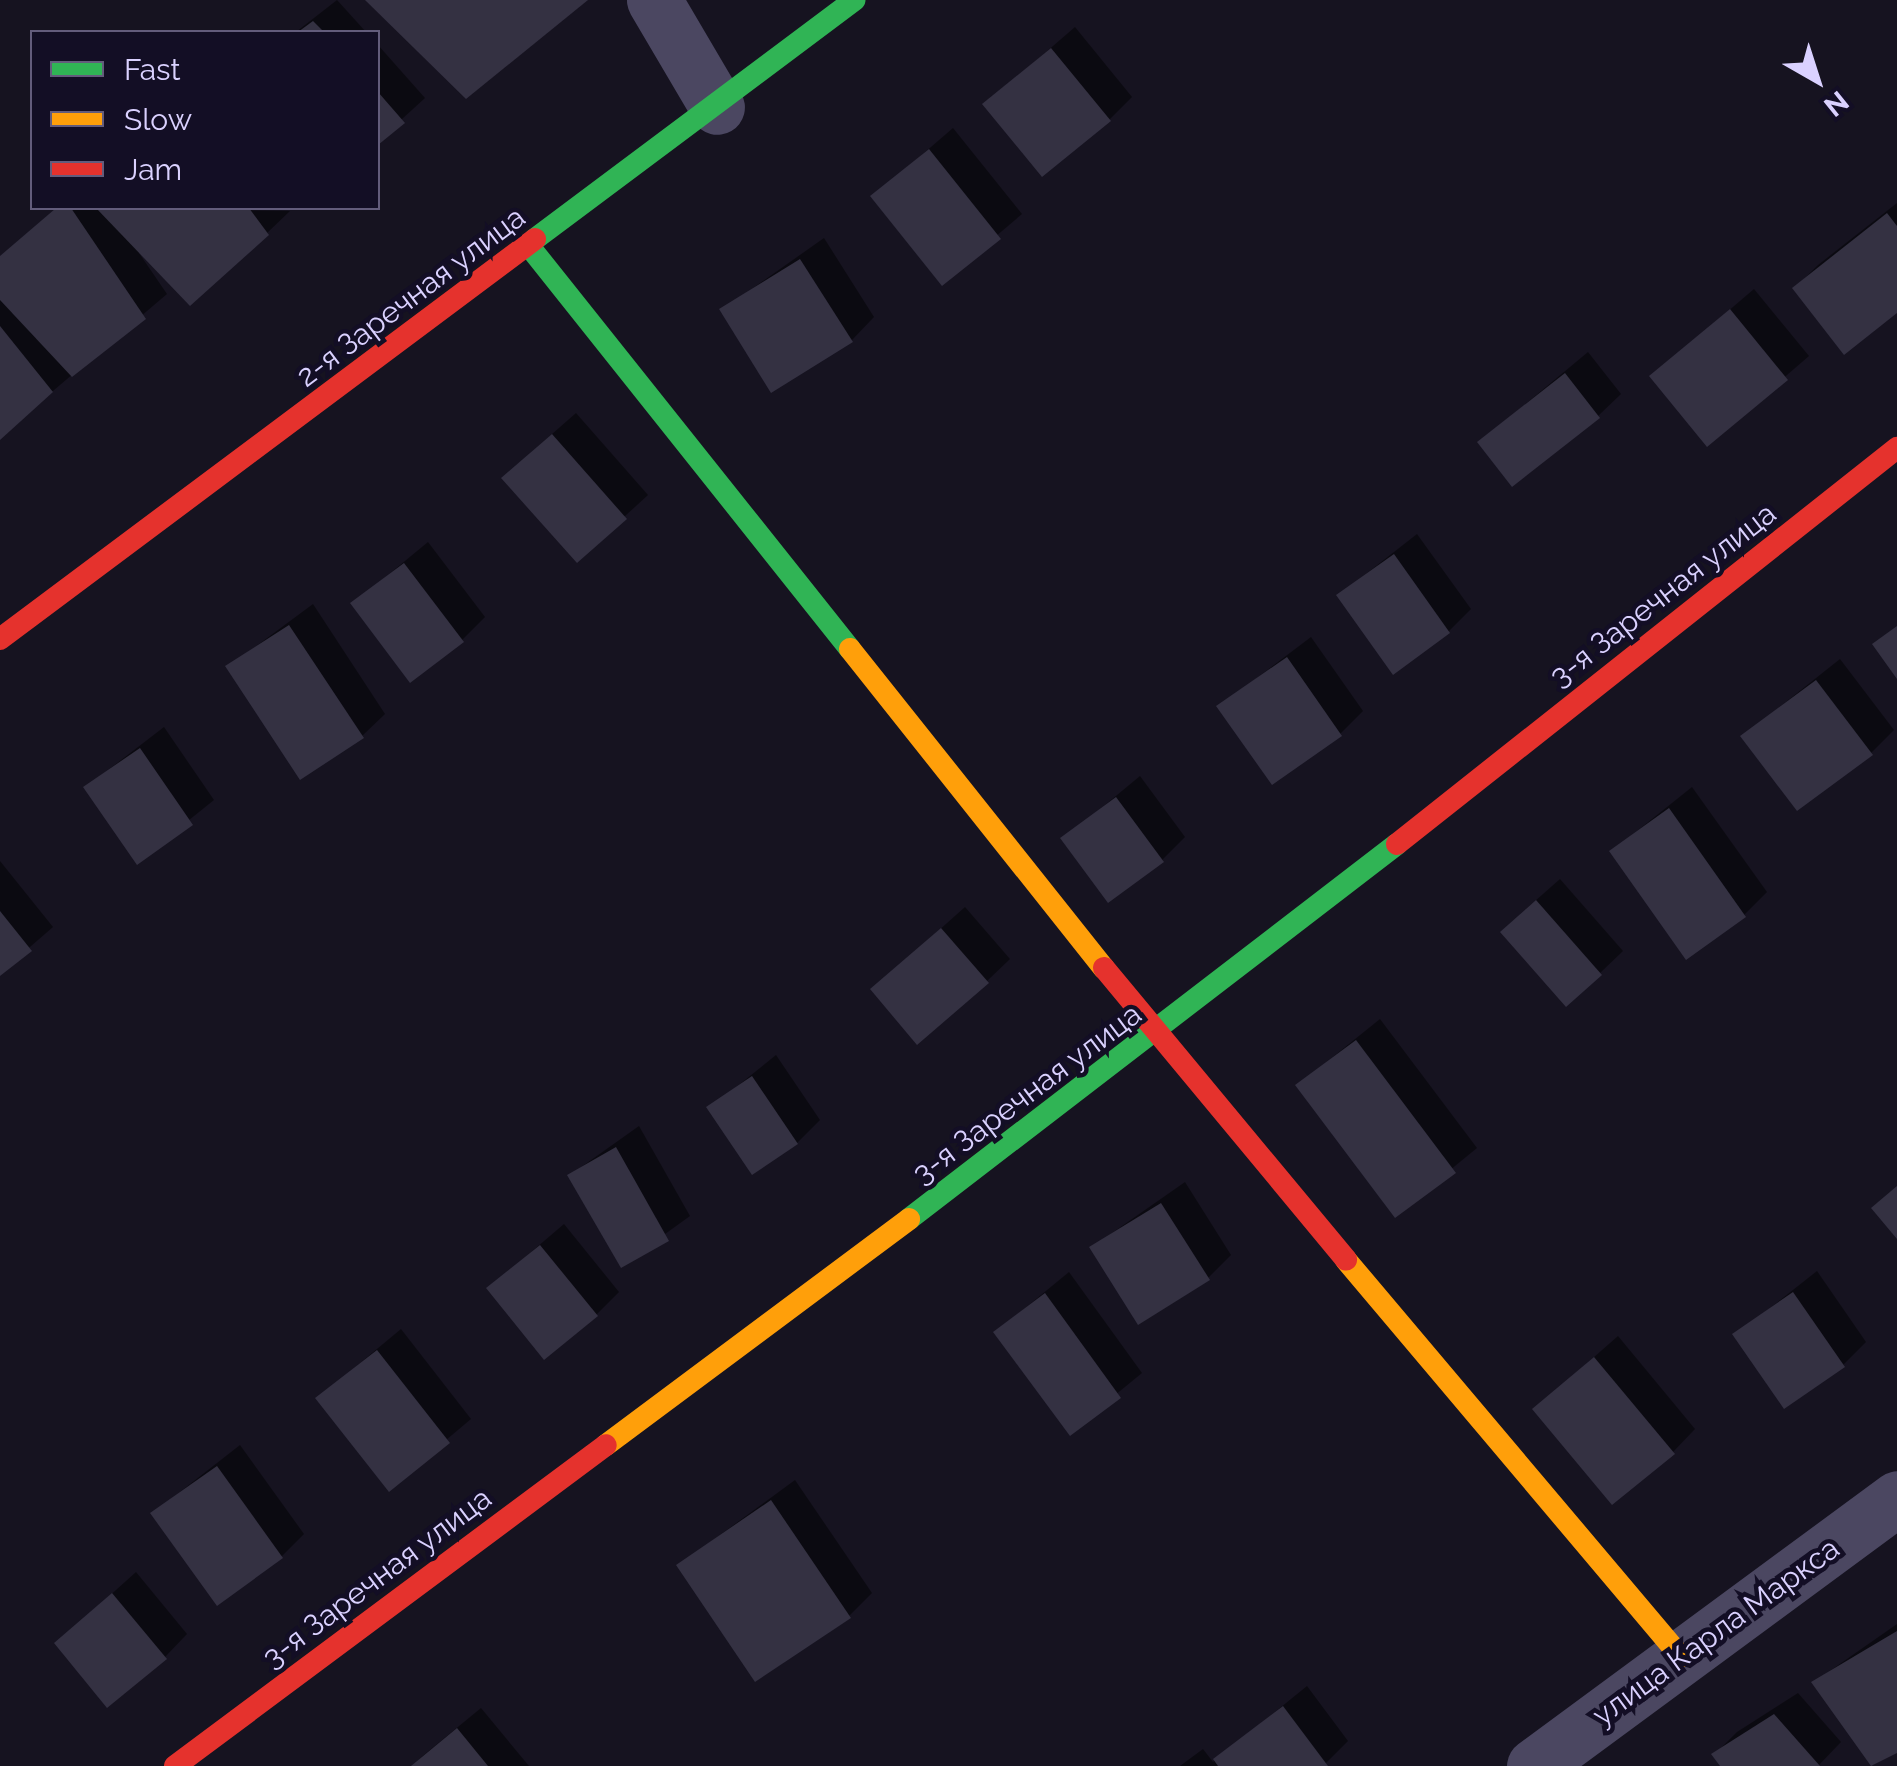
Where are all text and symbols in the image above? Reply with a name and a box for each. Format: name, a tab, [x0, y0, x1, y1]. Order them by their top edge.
legend	[30, 30, 380, 210]
north arrow	[1767, 30, 1867, 130]
text: Fast	[124, 52, 181, 87]
text: N	[1818, 84, 1855, 123]
text: Slow	[124, 102, 192, 137]
text: Jam	[124, 152, 182, 187]
street label: 2-я Заречная улица	[289, 199, 533, 395]
street label: 3-я Заречная улица	[1542, 495, 1784, 695]
street label: 3-я Заречная улица	[905, 996, 1149, 1192]
street label: 3-я Заречная улица	[255, 1480, 499, 1676]
street label: улица Карла Маркса	[1586, 1530, 1846, 1734]

